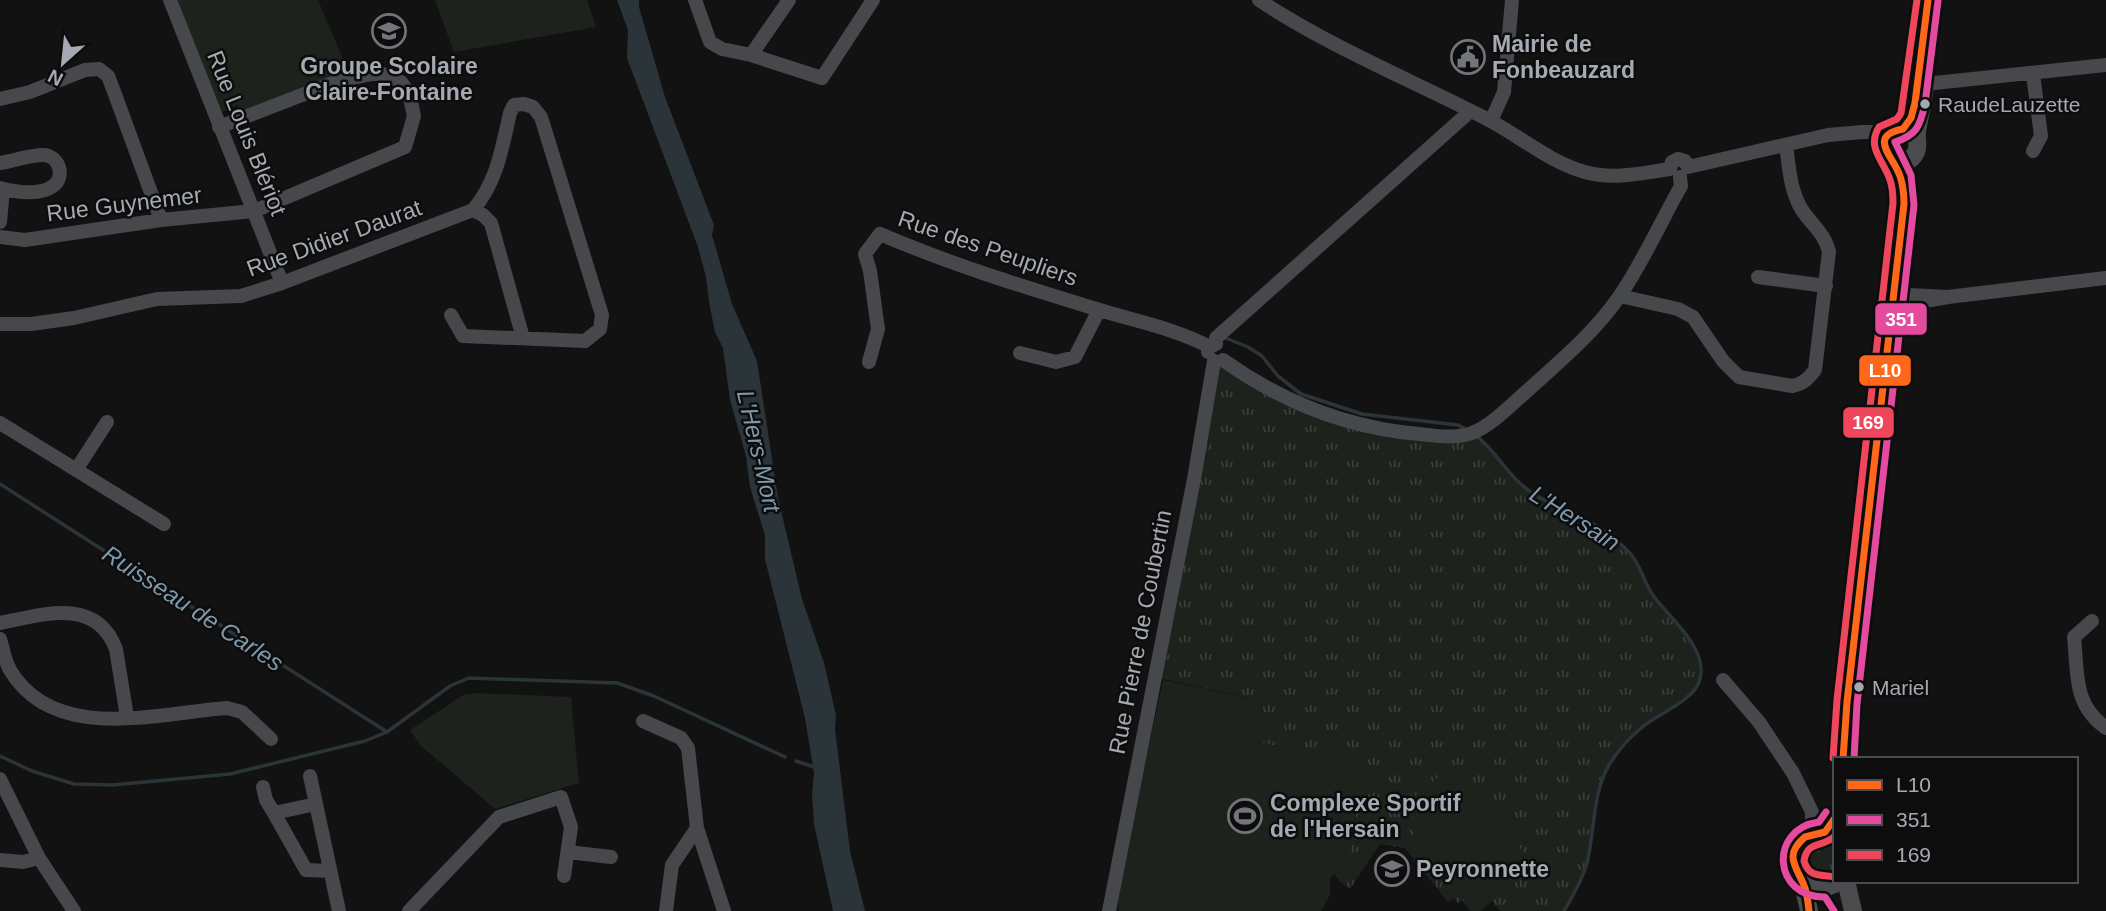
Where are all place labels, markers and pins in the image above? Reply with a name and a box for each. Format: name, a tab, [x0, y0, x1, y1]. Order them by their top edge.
school or university icon: Groupe Scolaire Claire-Fontaine	[370, 12, 408, 50]
place label: Mairie de Fonbeauzard	[1492, 31, 1635, 83]
public building icon: Mairie de Fonbeauzard	[1449, 38, 1487, 76]
place label: Groupe Scolaire Claire-Fontaine	[300, 53, 478, 105]
place label: RaudeLauzette	[1938, 93, 2080, 116]
marker: RaudeLauzette	[1918, 97, 1932, 111]
place label: Mariel	[1872, 676, 1929, 699]
marker: Mariel	[1852, 680, 1866, 694]
place label: Complexe Sportif de l'Hersain	[1270, 790, 1461, 842]
sports icon: Complexe Sportif de l'Hersain	[1226, 797, 1264, 835]
school or university icon: Peyronnette	[1373, 850, 1411, 888]
place label: Peyronnette	[1416, 856, 1549, 882]

